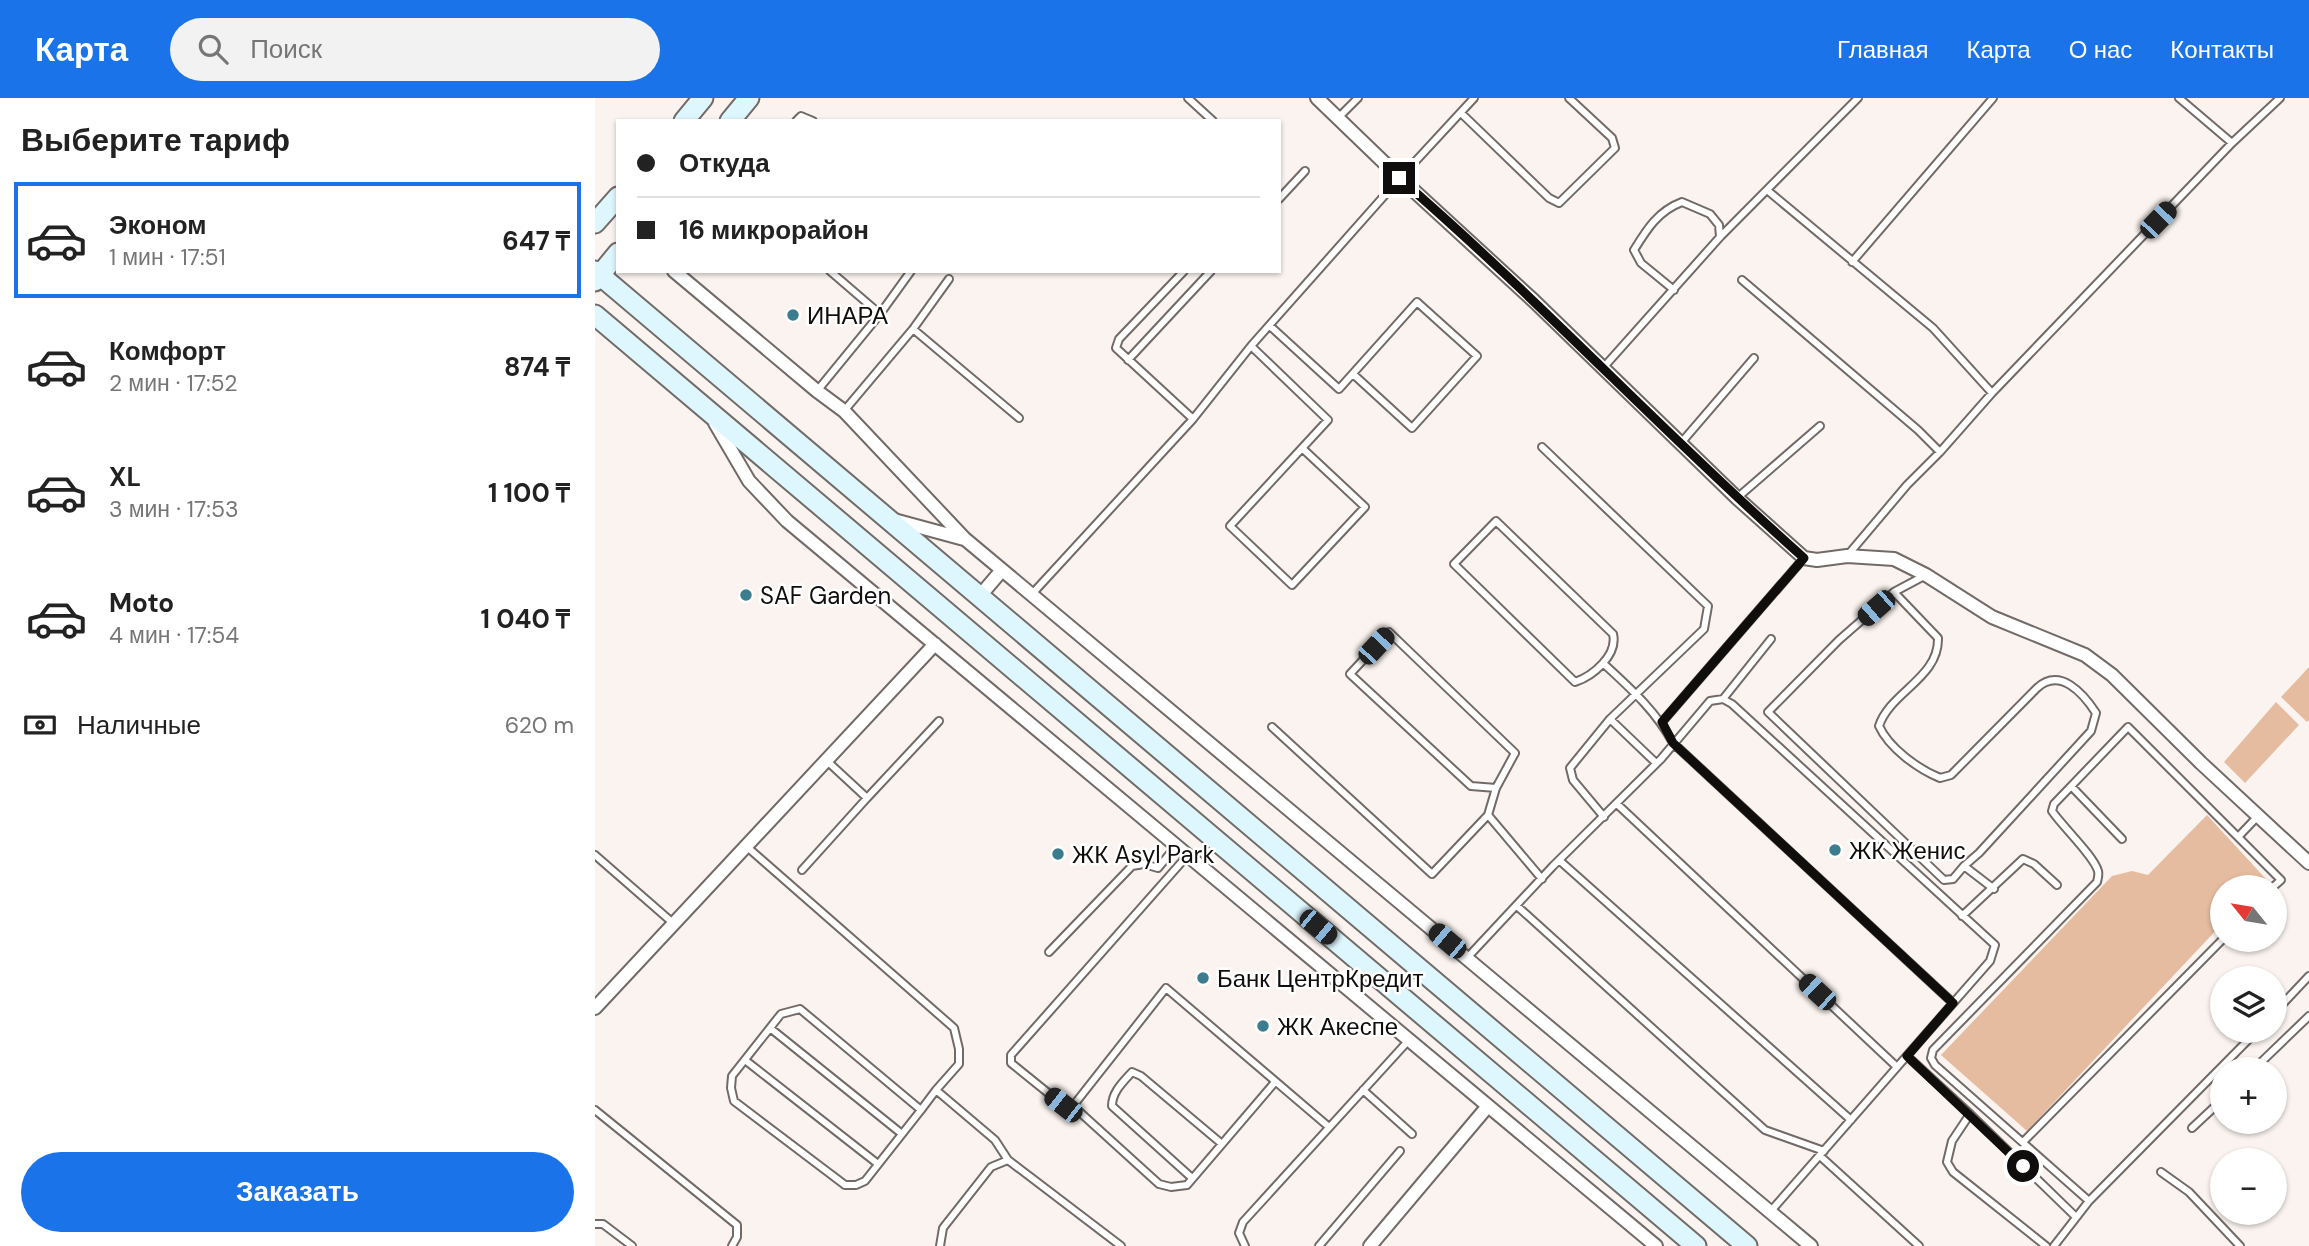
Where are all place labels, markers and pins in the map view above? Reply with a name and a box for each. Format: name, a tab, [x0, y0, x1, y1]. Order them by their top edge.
place label: ИНАРА	[807, 300, 888, 331]
marker: ИНАРА	[785, 307, 801, 323]
place label: SAF Garden	[760, 580, 891, 611]
marker: SAF Garden	[738, 587, 754, 603]
place label: ЖК Женис	[1849, 835, 1965, 866]
place label: ЖК Asyl Park	[1072, 839, 1214, 870]
marker: ЖК Женис	[1827, 842, 1843, 858]
marker: ЖК Asyl Park	[1050, 846, 1066, 862]
place label: Банк ЦентрКредит	[1217, 963, 1423, 994]
marker: Банк ЦентрКредит	[1195, 970, 1211, 986]
place label: ЖК Акеспе	[1277, 1011, 1398, 1042]
marker: ЖК Акеспе	[1255, 1018, 1271, 1034]

